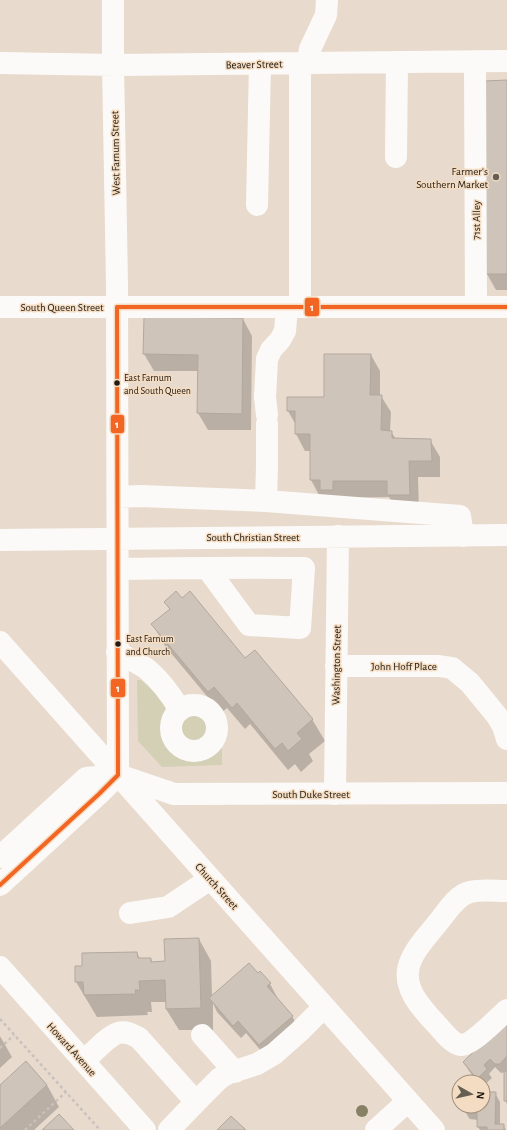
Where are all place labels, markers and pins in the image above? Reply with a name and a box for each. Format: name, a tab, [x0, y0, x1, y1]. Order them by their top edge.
place label: Farmer's Southern Market	[416, 166, 488, 190]
marker: Farmer's Southern Market	[491, 172, 501, 182]
place label: East Farnum and South Queen	[124, 373, 191, 396]
marker: East Farnum and South Queen	[112, 378, 122, 388]
place label: East Farnum and Church	[126, 634, 174, 657]
marker: East Farnum and Church	[113, 639, 123, 649]

